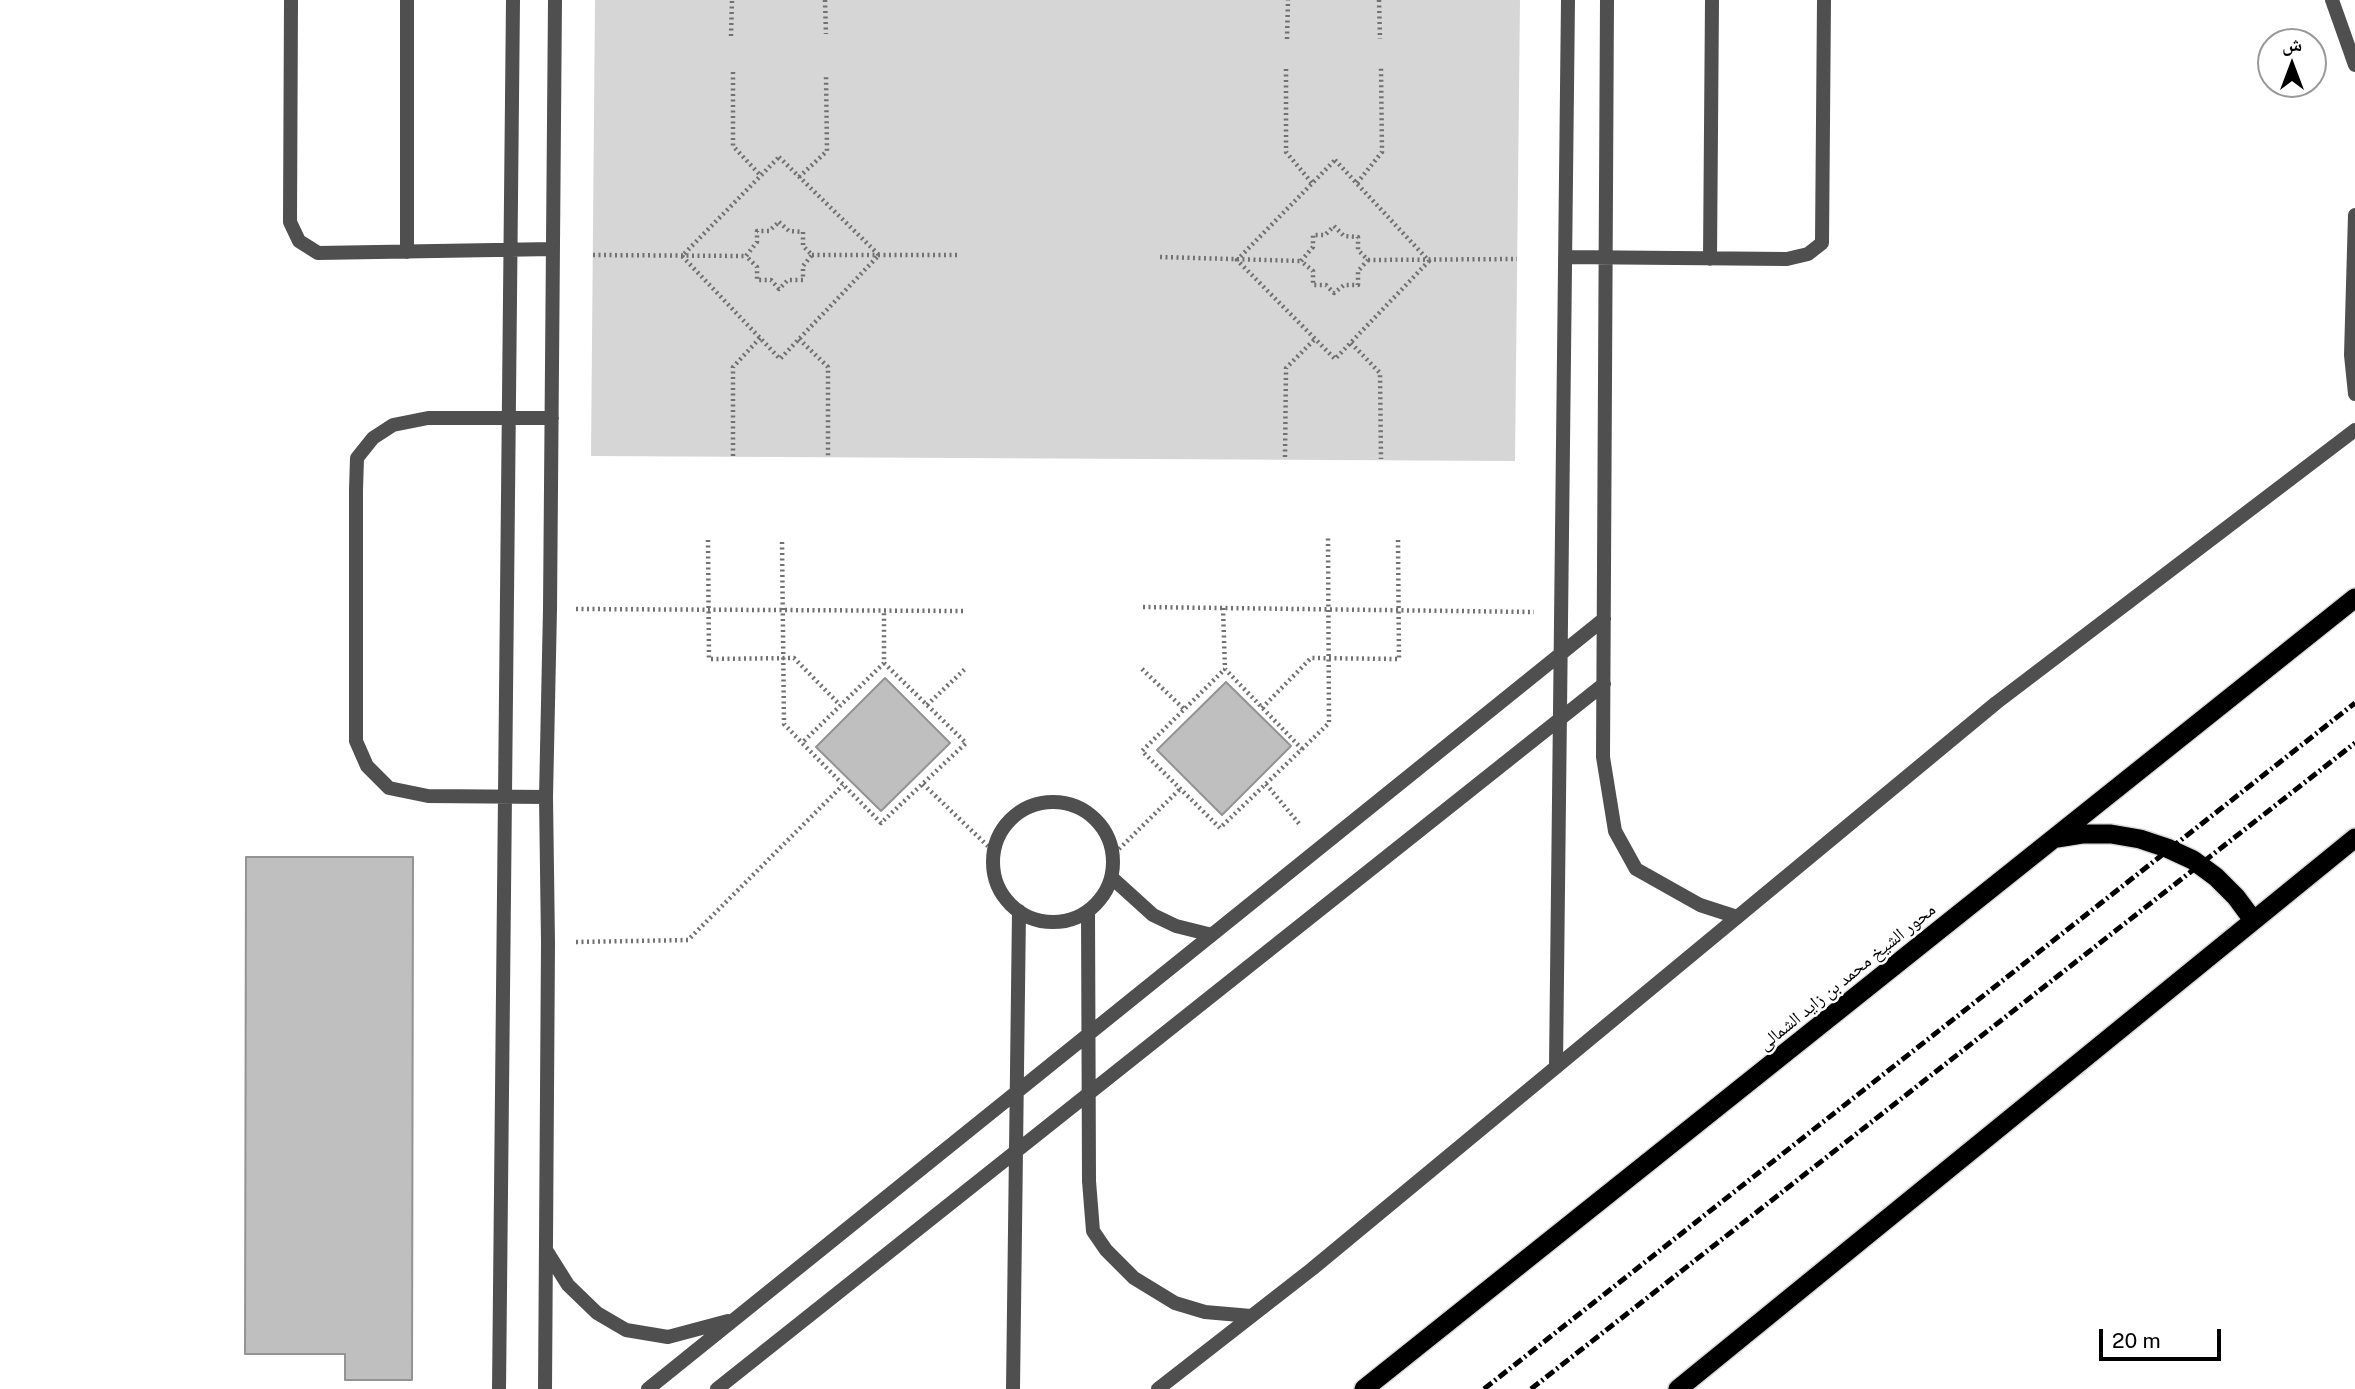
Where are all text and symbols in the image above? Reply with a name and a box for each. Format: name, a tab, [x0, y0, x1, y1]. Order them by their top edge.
north arrow	[2257, 28, 2327, 98]
text: ش	[2282, 33, 2302, 55]
street label: محور الشيخ محمد بن زايد الشمالى	[1754, 899, 1940, 1055]
scale bar	[2103, 1316, 2226, 1360]
text: 20 m	[2112, 1328, 2161, 1353]

